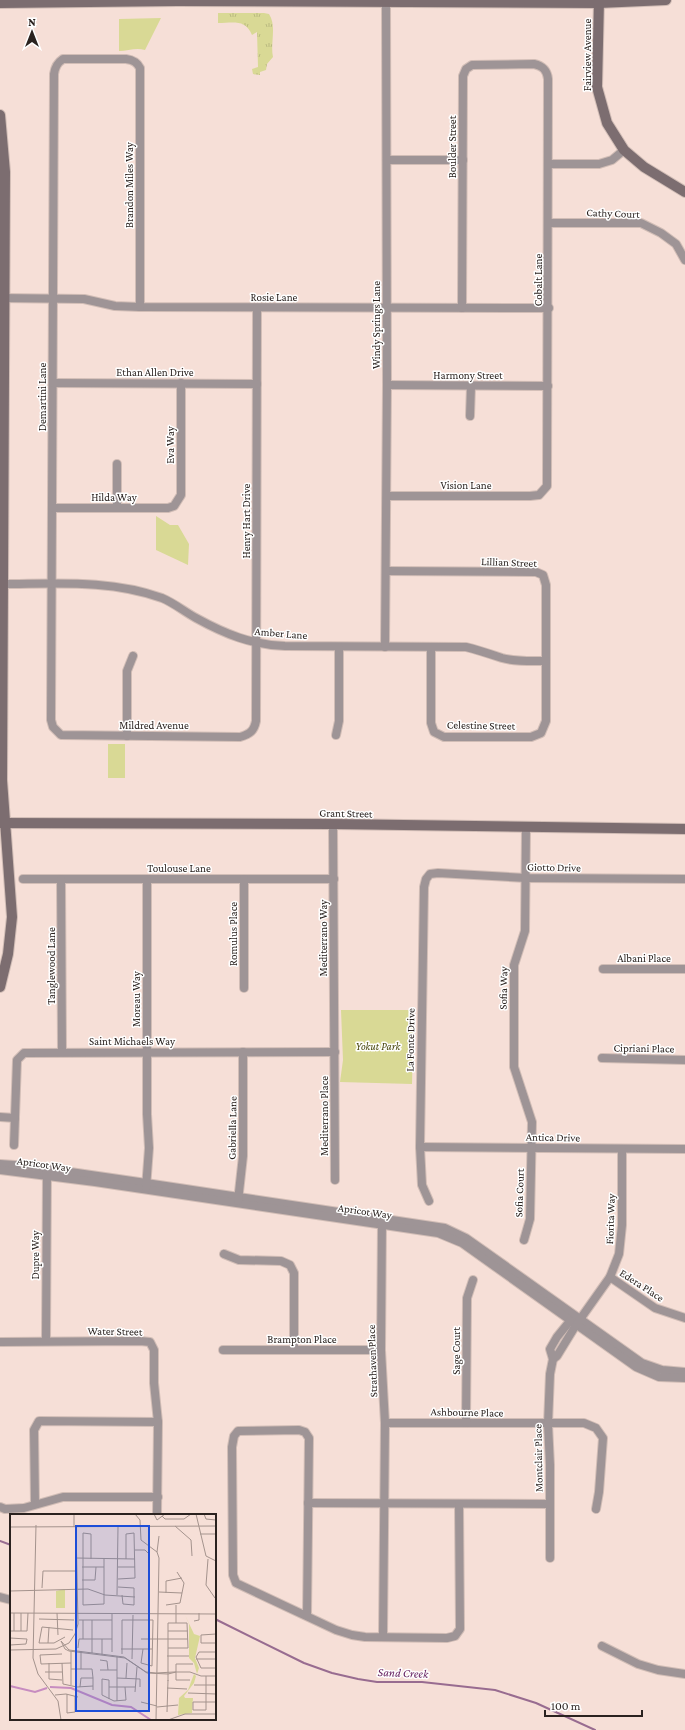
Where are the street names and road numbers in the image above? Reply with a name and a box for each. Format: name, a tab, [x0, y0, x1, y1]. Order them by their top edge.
street label: Fairview Avenue	[581, 19, 593, 91]
street label: Boulder Street	[446, 115, 458, 178]
street label: Brandon Miles Way	[123, 141, 136, 228]
street label: Cathy Court	[586, 206, 640, 221]
street label: Cobalt Lane	[532, 254, 544, 306]
street label: Windy Springs Lane	[370, 281, 383, 369]
street label: Rosie Lane	[251, 291, 298, 303]
street label: Demartini Lane	[36, 362, 48, 431]
street label: Ethan Allen Drive	[116, 366, 194, 378]
street label: Harmony Street	[433, 369, 503, 382]
street label: Eva Way	[164, 425, 177, 464]
street label: Vision Lane	[441, 479, 492, 491]
street label: Henry Hart Drive	[240, 483, 253, 558]
street label: Hilda Way	[91, 491, 138, 504]
street label: Lillian Street	[481, 555, 537, 569]
street label: Amber Lane	[254, 625, 308, 641]
street label: Celestine Street	[447, 718, 516, 732]
street label: Mildred Avenue	[119, 719, 189, 731]
street label: Grant Street	[319, 807, 373, 819]
street label: Giotto Drive	[527, 861, 581, 873]
street label: Toulouse Lane	[147, 862, 211, 874]
street label: Mediterrano Way	[317, 899, 330, 976]
street label: Romulus Place	[227, 902, 239, 966]
street label: Tanglewood Lane	[45, 927, 58, 1005]
street label: Albani Place	[617, 952, 671, 964]
street label: Sofia Way	[497, 965, 510, 1010]
street label: Moreau Way	[130, 970, 143, 1027]
street label: La Fonte Drive	[403, 1008, 417, 1072]
street label: Saint Michaels Way	[89, 1035, 176, 1048]
street label: Cipriani Place	[614, 1041, 675, 1056]
street label: Mediterrano Place	[318, 1076, 330, 1156]
street label: Gabriella Lane	[225, 1096, 239, 1160]
street label: Antica Drive	[526, 1131, 580, 1143]
street label: Apricot Way	[16, 1154, 73, 1175]
street label: Sofia Court	[512, 1168, 526, 1218]
street label: Fiorita Way	[603, 1192, 618, 1245]
street label: Apricot Way	[337, 1201, 394, 1222]
street label: Dupre Way	[29, 1229, 42, 1280]
street label: Edera Place	[618, 1266, 666, 1304]
street label: Strathaven Place	[365, 1324, 379, 1398]
street label: Water Street	[87, 1325, 143, 1337]
street label: Sage Court	[450, 1327, 463, 1375]
street label: Brampton Place	[267, 1333, 337, 1346]
street label: Ashbourne Place	[430, 1405, 504, 1419]
street label: Montclair Place	[531, 1424, 545, 1492]

